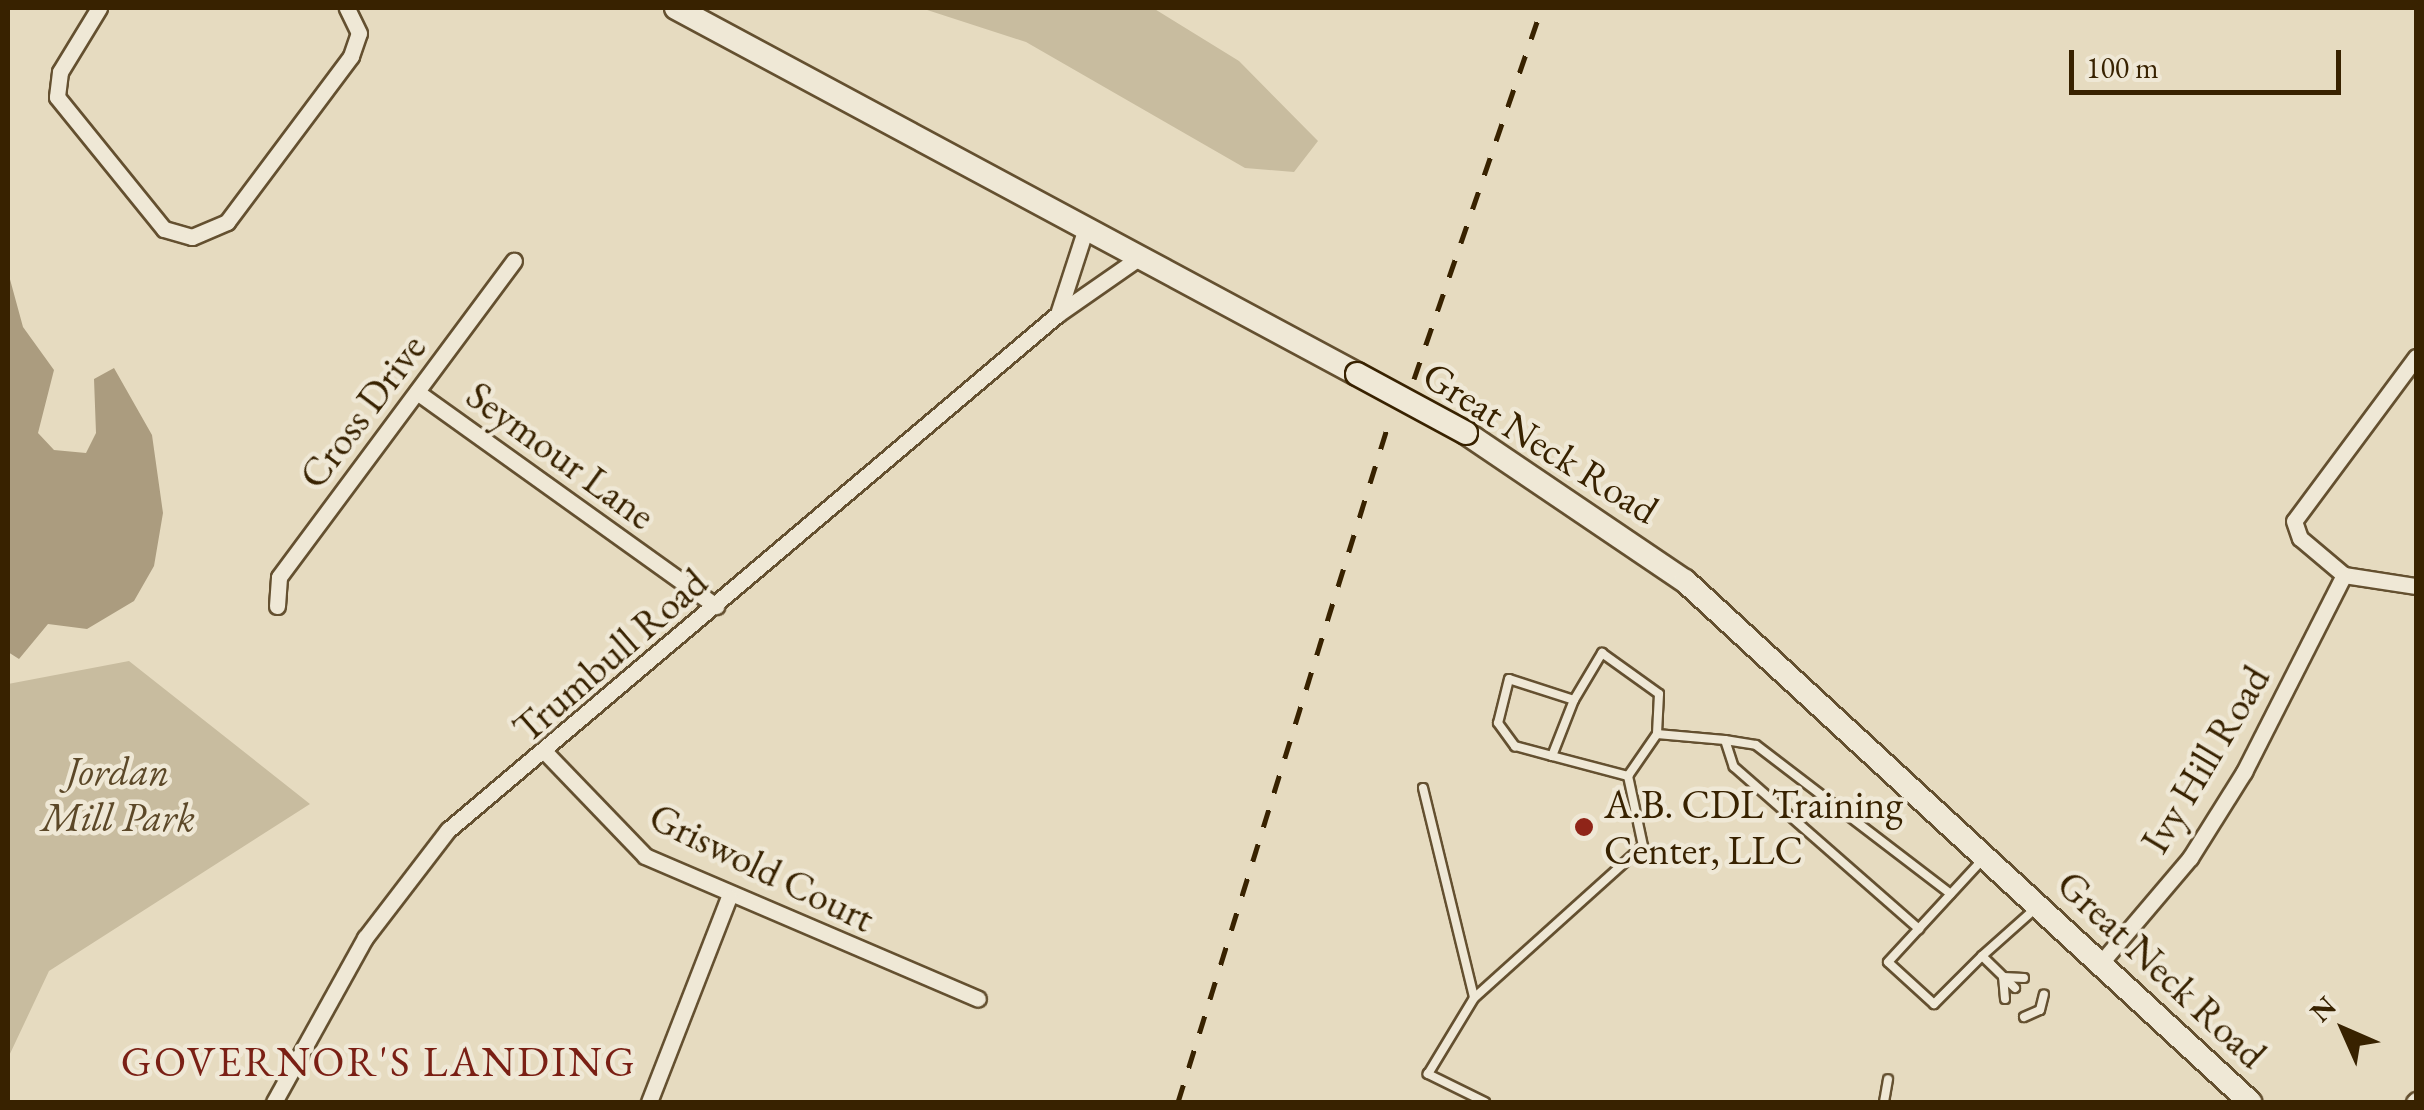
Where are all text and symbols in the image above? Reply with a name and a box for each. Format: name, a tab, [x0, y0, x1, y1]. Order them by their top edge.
scale bar	[2074, 30, 2346, 92]
text: 100 m	[2086, 48, 2159, 87]
street label: Cross Drive	[288, 324, 436, 498]
street label: Great Neck Road	[1415, 351, 1667, 533]
street label: Seymour Lane	[457, 371, 665, 539]
street label: Trumbull Road	[503, 558, 717, 752]
street label: Ivy Hill Road	[2130, 657, 2280, 861]
park label: Jordan Mill Park	[41, 747, 195, 841]
place label: A.B. CDL Training Center, LLC	[1604, 780, 1903, 874]
street label: Griswold Court	[642, 792, 882, 942]
marker: A.B. CDL Training Center, LLC	[1573, 816, 1595, 838]
street label: Great Neck Road	[2048, 860, 2276, 1078]
north arrow	[2294, 980, 2394, 1080]
text: N	[2302, 988, 2344, 1030]
district label: GOVERNOR'S LANDING	[121, 1037, 637, 1087]

